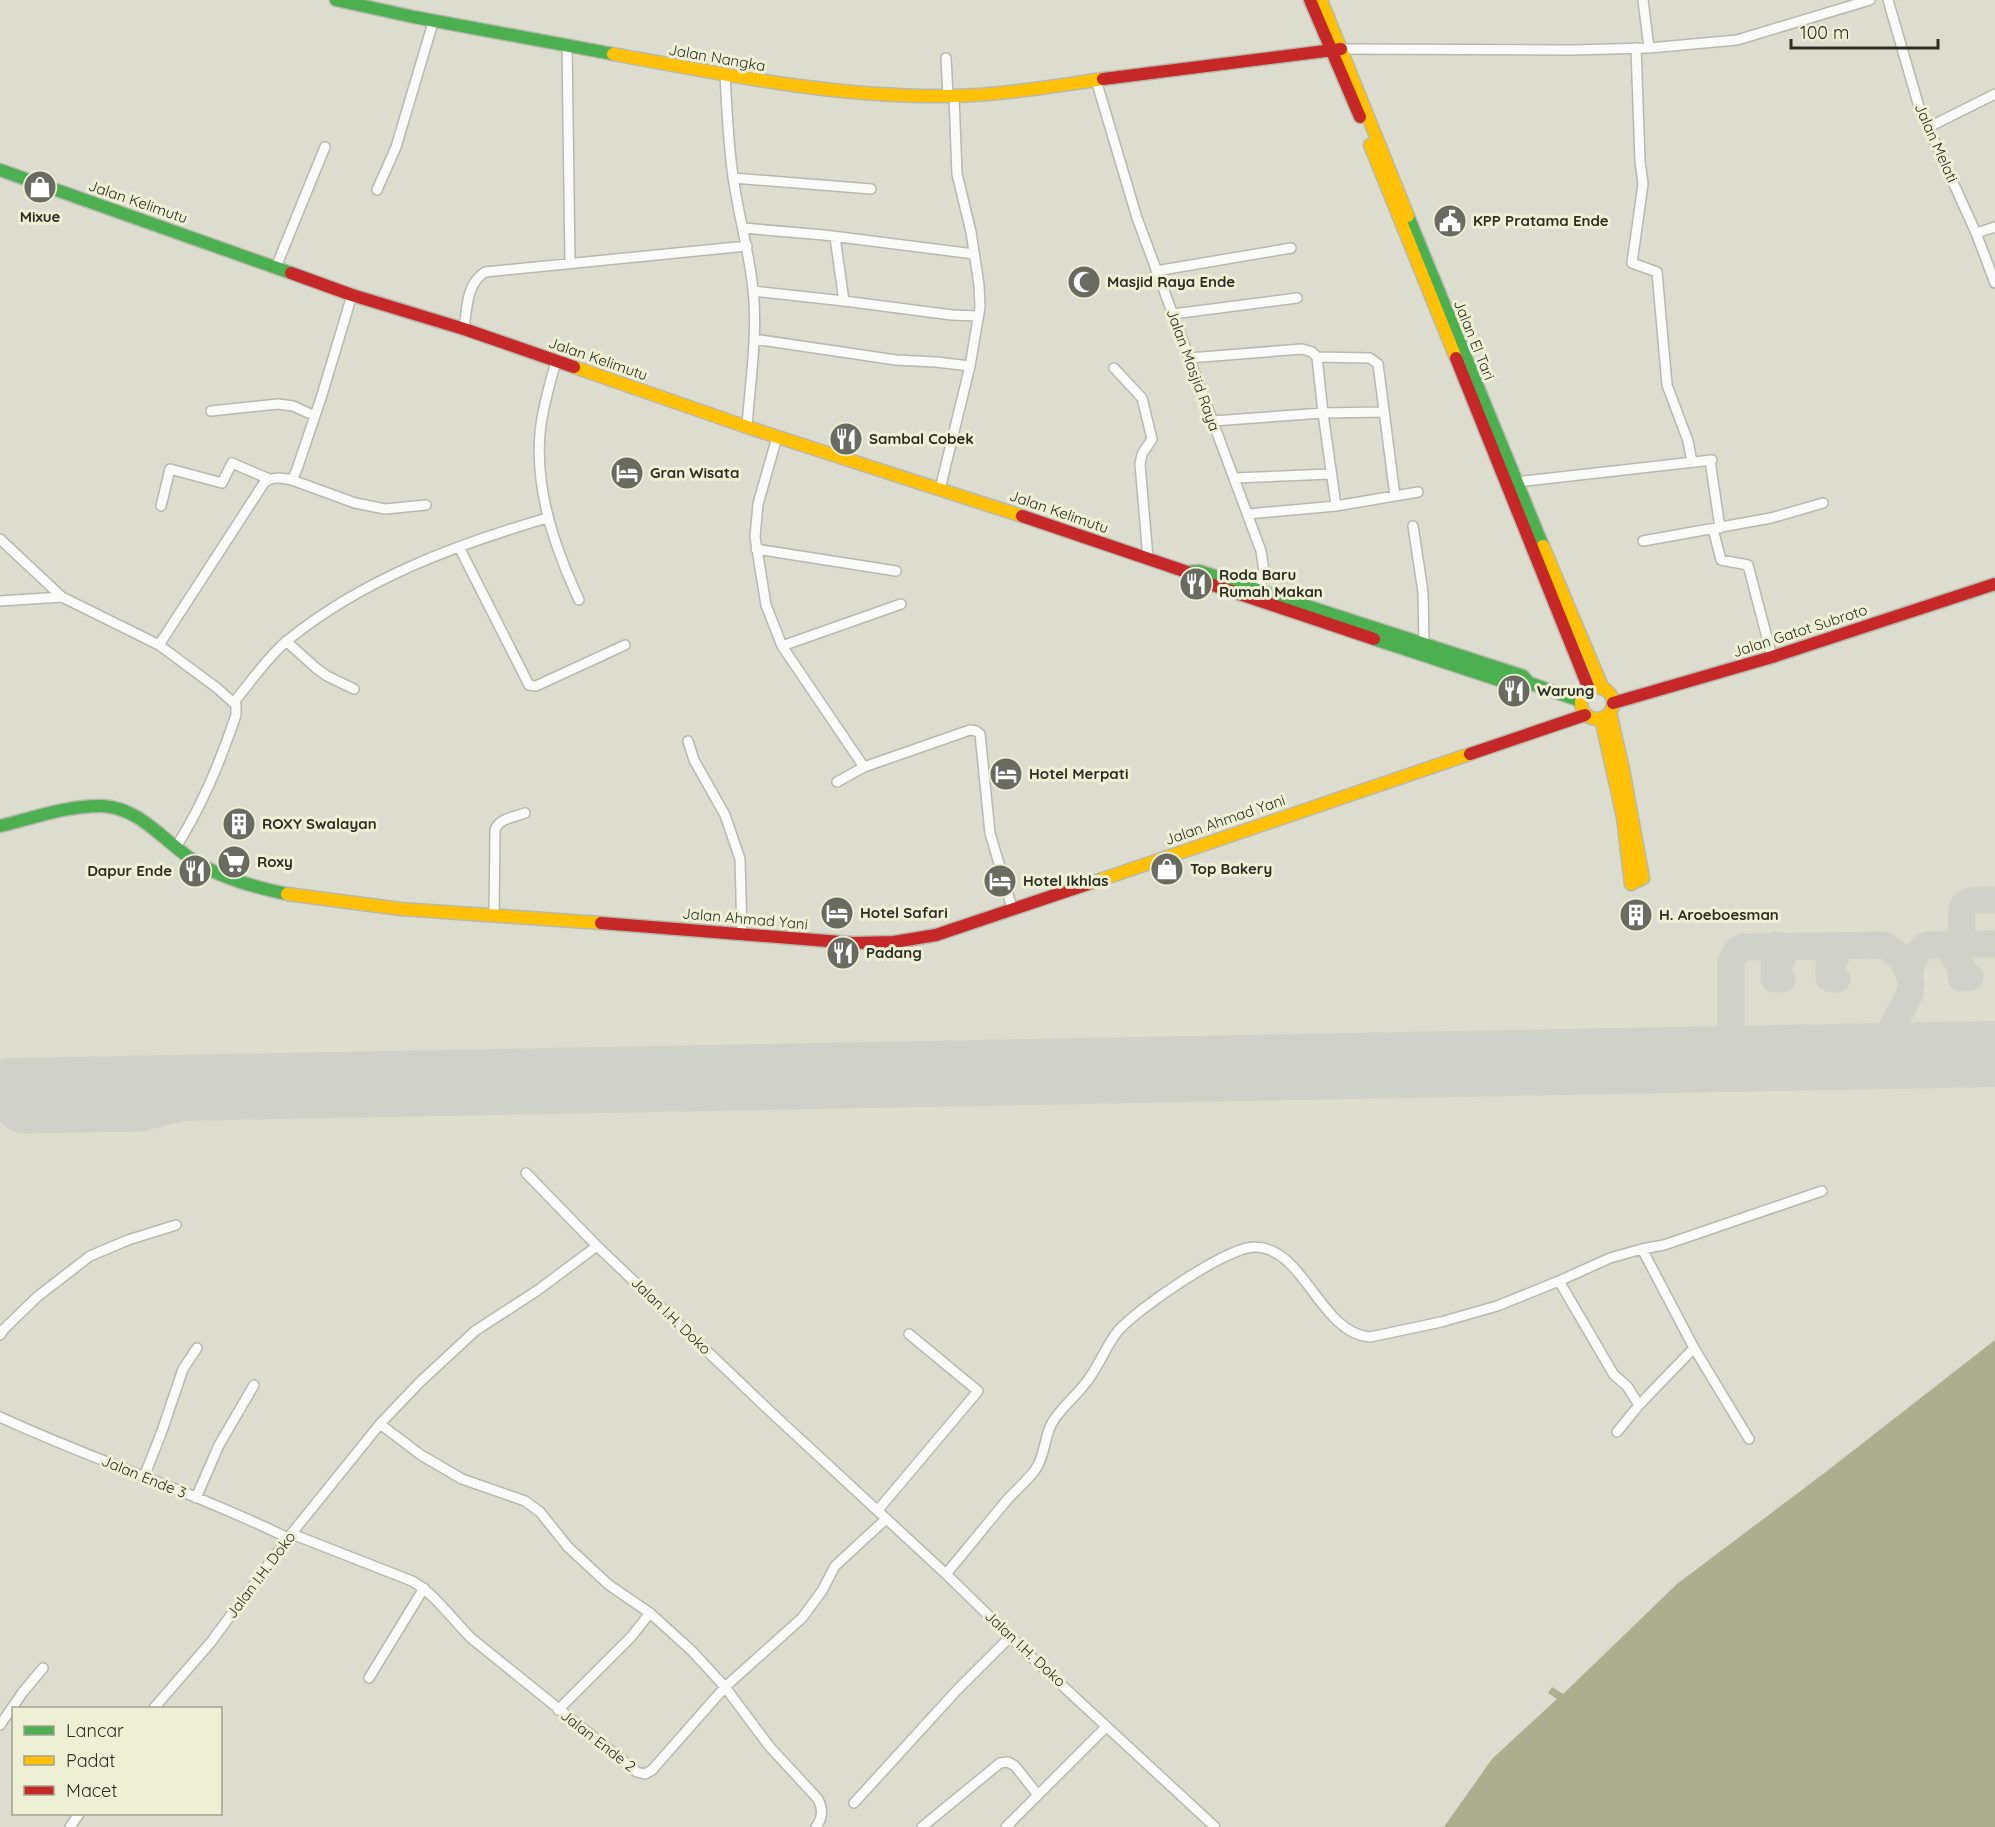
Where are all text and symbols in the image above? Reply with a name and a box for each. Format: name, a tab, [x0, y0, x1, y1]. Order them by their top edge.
scale bar	[1791, 12, 1938, 50]
text: 100 m	[1800, 21, 1849, 44]
street label: Jalan Nangka	[667, 40, 767, 75]
street label: Jalan Melati	[1911, 100, 1962, 185]
shop icon: Mixue	[22, 169, 58, 205]
street label: Jalan Kelimutu	[86, 176, 190, 227]
public building icon: KPP Pratama Ende	[1432, 203, 1468, 239]
place label: Mixue	[20, 207, 61, 226]
place label: KPP Pratama Ende	[1473, 211, 1609, 230]
mosque icon: Masjid Raya Ende	[1066, 264, 1102, 300]
place label: Masjid Raya Ende	[1107, 272, 1235, 291]
street label: Jalan El Tari	[1450, 297, 1499, 383]
street label: Jalan Masjid Raya	[1163, 306, 1224, 434]
street label: Jalan Kelimutu	[546, 333, 650, 384]
restaurant icon: Sambal Cobek	[828, 421, 864, 457]
place label: Sambal Cobek	[869, 429, 974, 448]
hotel icon: Gran Wisata	[609, 455, 645, 491]
place label: Gran Wisata	[650, 463, 739, 482]
street label: Jalan Kelimutu	[1007, 486, 1111, 537]
place label: Roda Baru Rumah Makan	[1219, 565, 1323, 601]
restaurant icon: Roda Baru Rumah Makan	[1178, 566, 1214, 602]
street label: Jalan Gatot Subroto	[1730, 600, 1870, 661]
restaurant icon: Warung	[1496, 673, 1532, 709]
place label: Warung	[1537, 681, 1594, 700]
hotel icon: Hotel Merpati	[988, 756, 1024, 792]
place label: Hotel Merpati	[1029, 764, 1128, 783]
street label: Jalan Ahmad Yani	[1162, 790, 1288, 849]
building icon: ROXY Swalayan	[221, 806, 257, 842]
place label: ROXY Swalayan	[262, 814, 377, 833]
supermarket icon: Roxy	[216, 844, 252, 880]
shop icon: Top Bakery	[1149, 851, 1185, 887]
place label: Roxy	[257, 852, 293, 871]
restaurant icon: Dapur Ende	[177, 853, 213, 889]
place label: Top Bakery	[1190, 859, 1272, 878]
place label: Dapur Ende	[87, 861, 172, 880]
hotel icon: Hotel Ikhlas	[982, 863, 1018, 899]
place label: Hotel Ikhlas	[1023, 871, 1108, 890]
hotel icon: Hotel Safari	[819, 895, 855, 931]
building icon: H. Aroeboesman	[1618, 897, 1654, 933]
place label: Hotel Safari	[860, 903, 948, 922]
street label: Jalan Ahmad Yani	[681, 904, 809, 933]
place label: H. Aroeboesman	[1659, 905, 1779, 924]
restaurant icon: Padang	[825, 935, 861, 971]
place label: Padang	[866, 943, 922, 962]
street label: Jalan I.H. Doko	[627, 1273, 715, 1359]
street label: Jalan Ende 3	[99, 1451, 189, 1502]
street label: Jalan I.H. Doko	[222, 1528, 299, 1622]
street label: Jalan I.H. Doko	[981, 1606, 1070, 1691]
street label: Jalan Ende 2	[557, 1705, 640, 1776]
legend	[12, 1707, 222, 1815]
text: Lancar	[66, 1719, 124, 1742]
text: Padat	[66, 1749, 115, 1772]
text: Macet	[66, 1779, 117, 1802]

